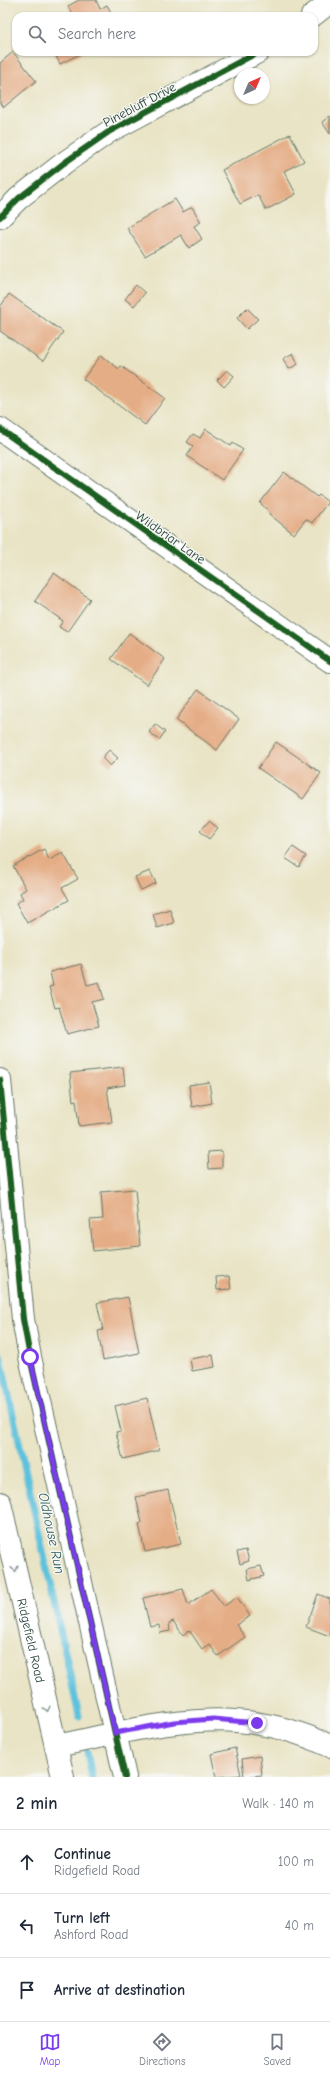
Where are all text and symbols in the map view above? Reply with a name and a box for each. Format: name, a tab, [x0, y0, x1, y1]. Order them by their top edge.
search box	[12, 12, 318, 56]
icon: search	[26, 23, 48, 45]
text: Search here	[58, 25, 136, 43]
north arrow	[234, 68, 270, 104]
street label: Pinebluff Drive	[100, 79, 178, 130]
street label: Wildbriar Lane	[133, 508, 209, 567]
route start	[21, 1348, 39, 1366]
water label: Oldhouse Run	[35, 1491, 68, 1576]
one-way arrow	[10, 1565, 19, 1572]
street label: Ridgefield Road	[14, 1597, 48, 1684]
one-way arrow	[43, 1706, 51, 1712]
route end	[248, 1714, 266, 1732]
text: 2 min	[16, 1794, 57, 1813]
text: Walk · 140 m	[242, 1796, 314, 1811]
text: Continue	[54, 1845, 111, 1863]
icon: ahead	[16, 1851, 38, 1873]
text: 100 m	[278, 1854, 314, 1869]
text: Ridgefield Road	[54, 1863, 140, 1878]
text: Turn left	[54, 1909, 110, 1927]
icon: left	[16, 1915, 38, 1937]
text: 40 m	[285, 1918, 314, 1933]
text: Ashford Road	[54, 1927, 128, 1942]
icon: arrive	[16, 1979, 38, 2001]
text: Arrive at destination	[54, 1981, 185, 1999]
tab: Map	[39, 2031, 61, 2068]
tab: Directions	[139, 2031, 186, 2068]
tab: Saved	[264, 2031, 291, 2068]

